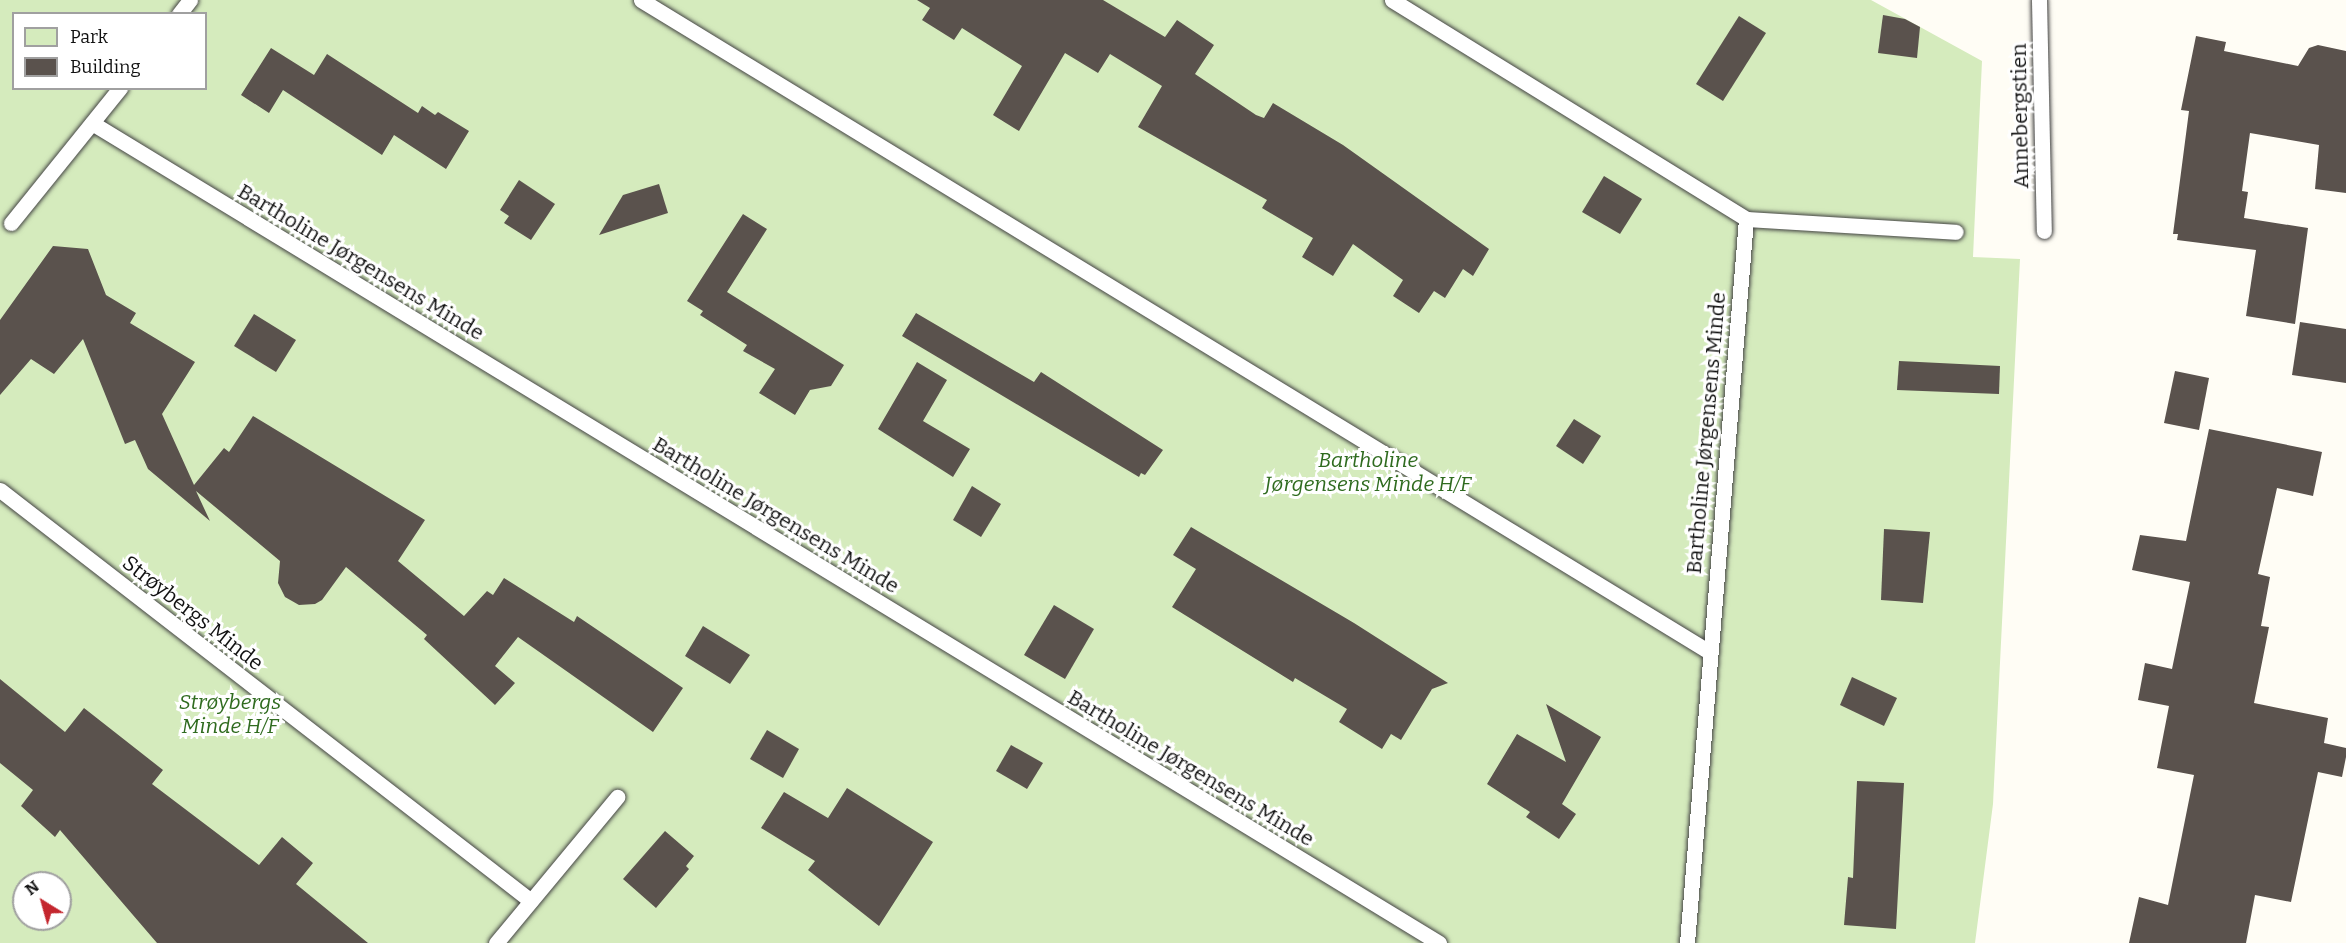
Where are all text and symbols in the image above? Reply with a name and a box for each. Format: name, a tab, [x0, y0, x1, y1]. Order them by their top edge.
legend	[12, 12, 207, 90]
text: Park	[70, 26, 108, 48]
street label: Annebergstien	[2006, 43, 2034, 189]
text: Building	[70, 56, 141, 78]
street label: Bartholine Jørgensens Minde	[233, 178, 489, 346]
street label: Bartholine Jørgensens Minde	[1681, 291, 1731, 575]
street label: Bartholine Jørgensens Minde	[648, 431, 904, 599]
park label: Bartholine Jørgensens Minde H/F	[1265, 447, 1471, 497]
street label: Strøybergs Minde	[118, 550, 268, 676]
street label: Bartholine Jørgensens Minde	[1063, 684, 1319, 852]
park label: Strøybergs Minde H/F	[179, 689, 281, 739]
north arrow	[12, 871, 72, 931]
text: N	[21, 877, 43, 899]

